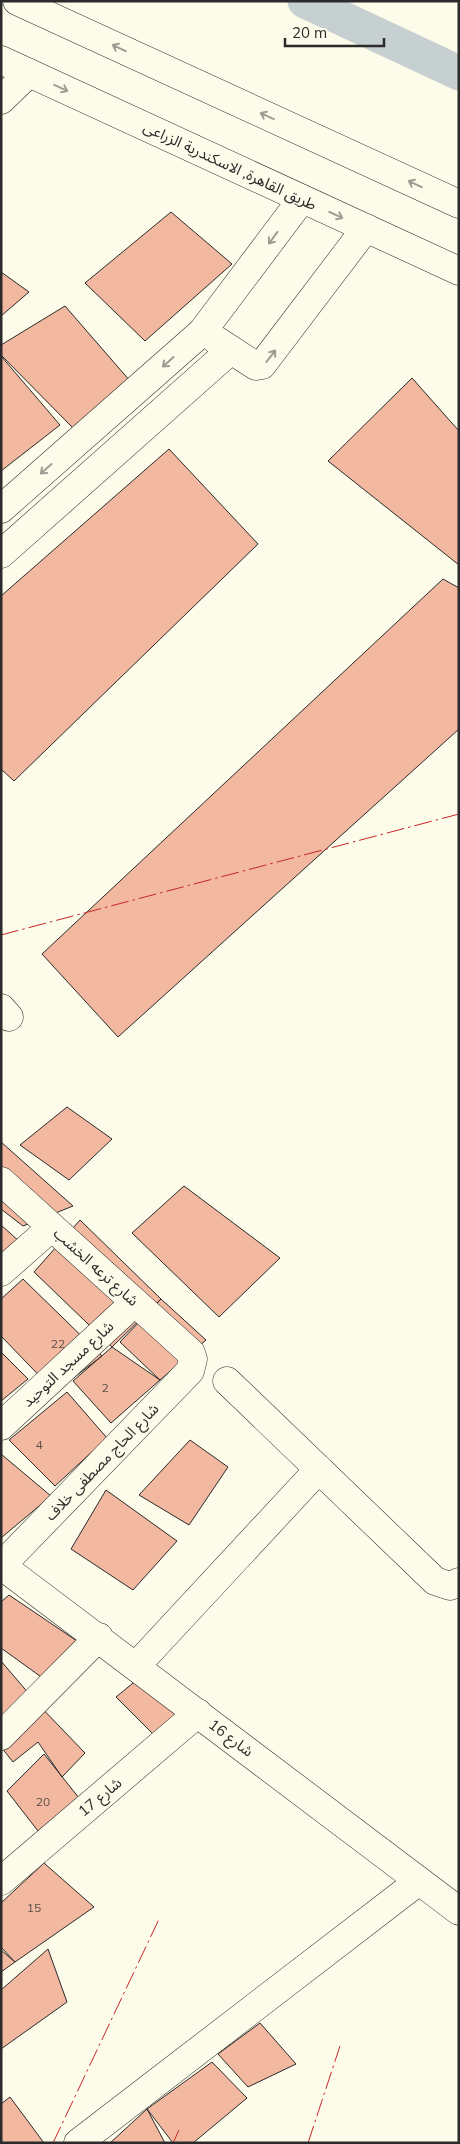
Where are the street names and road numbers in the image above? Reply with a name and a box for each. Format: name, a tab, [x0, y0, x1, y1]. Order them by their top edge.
street label: طريق القاهرة, الاسكندرية الزراعى	[140, 117, 320, 215]
street label: شارع ترعه الخشب	[48, 1223, 143, 1312]
street label: شارع مسجد التوحيد	[18, 1316, 119, 1413]
street label: شارع الحاج مصطفى خلاف	[41, 1399, 165, 1526]
street label: شارع 16	[203, 1715, 258, 1763]
street label: شارع 17	[74, 1773, 127, 1823]

